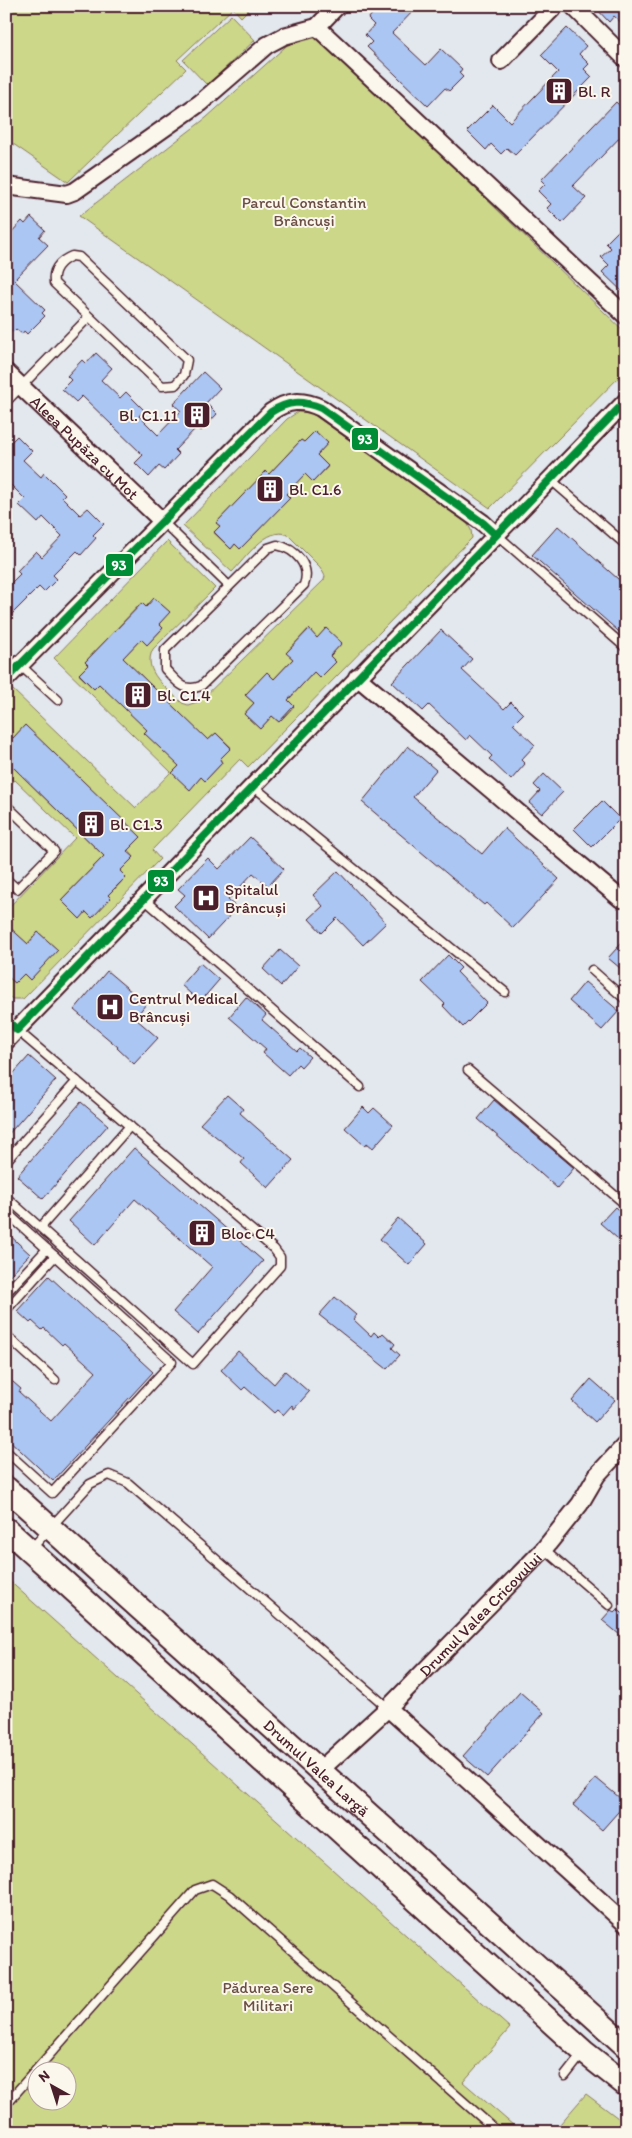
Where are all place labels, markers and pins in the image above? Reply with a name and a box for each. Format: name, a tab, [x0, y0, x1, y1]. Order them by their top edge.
building icon: Bl. R	[544, 76, 574, 106]
place label: Bl. R	[578, 82, 610, 101]
building icon: Bl. C1.11	[182, 400, 212, 430]
place label: Bl. C1.11	[119, 406, 179, 425]
building icon: Bl. C1.6	[255, 474, 285, 504]
place label: Bl. C1.6	[289, 480, 342, 499]
building icon: Bl. C1.4	[123, 680, 153, 710]
place label: Bl. C1.4	[157, 686, 211, 705]
building icon: Bl. C1.3	[76, 809, 106, 839]
place label: Bl. C1.3	[110, 815, 163, 834]
place label: Spitalul Brâncuși	[225, 880, 286, 917]
hospital icon: Spitalul Brâncuși	[191, 883, 221, 913]
place label: Centrul Medical Brâncuși	[129, 989, 238, 1026]
hospital icon: Centrul Medical Brâncuși	[95, 992, 125, 1022]
building icon: Bloc C4	[187, 1218, 217, 1248]
place label: Bloc C4	[221, 1224, 275, 1243]

